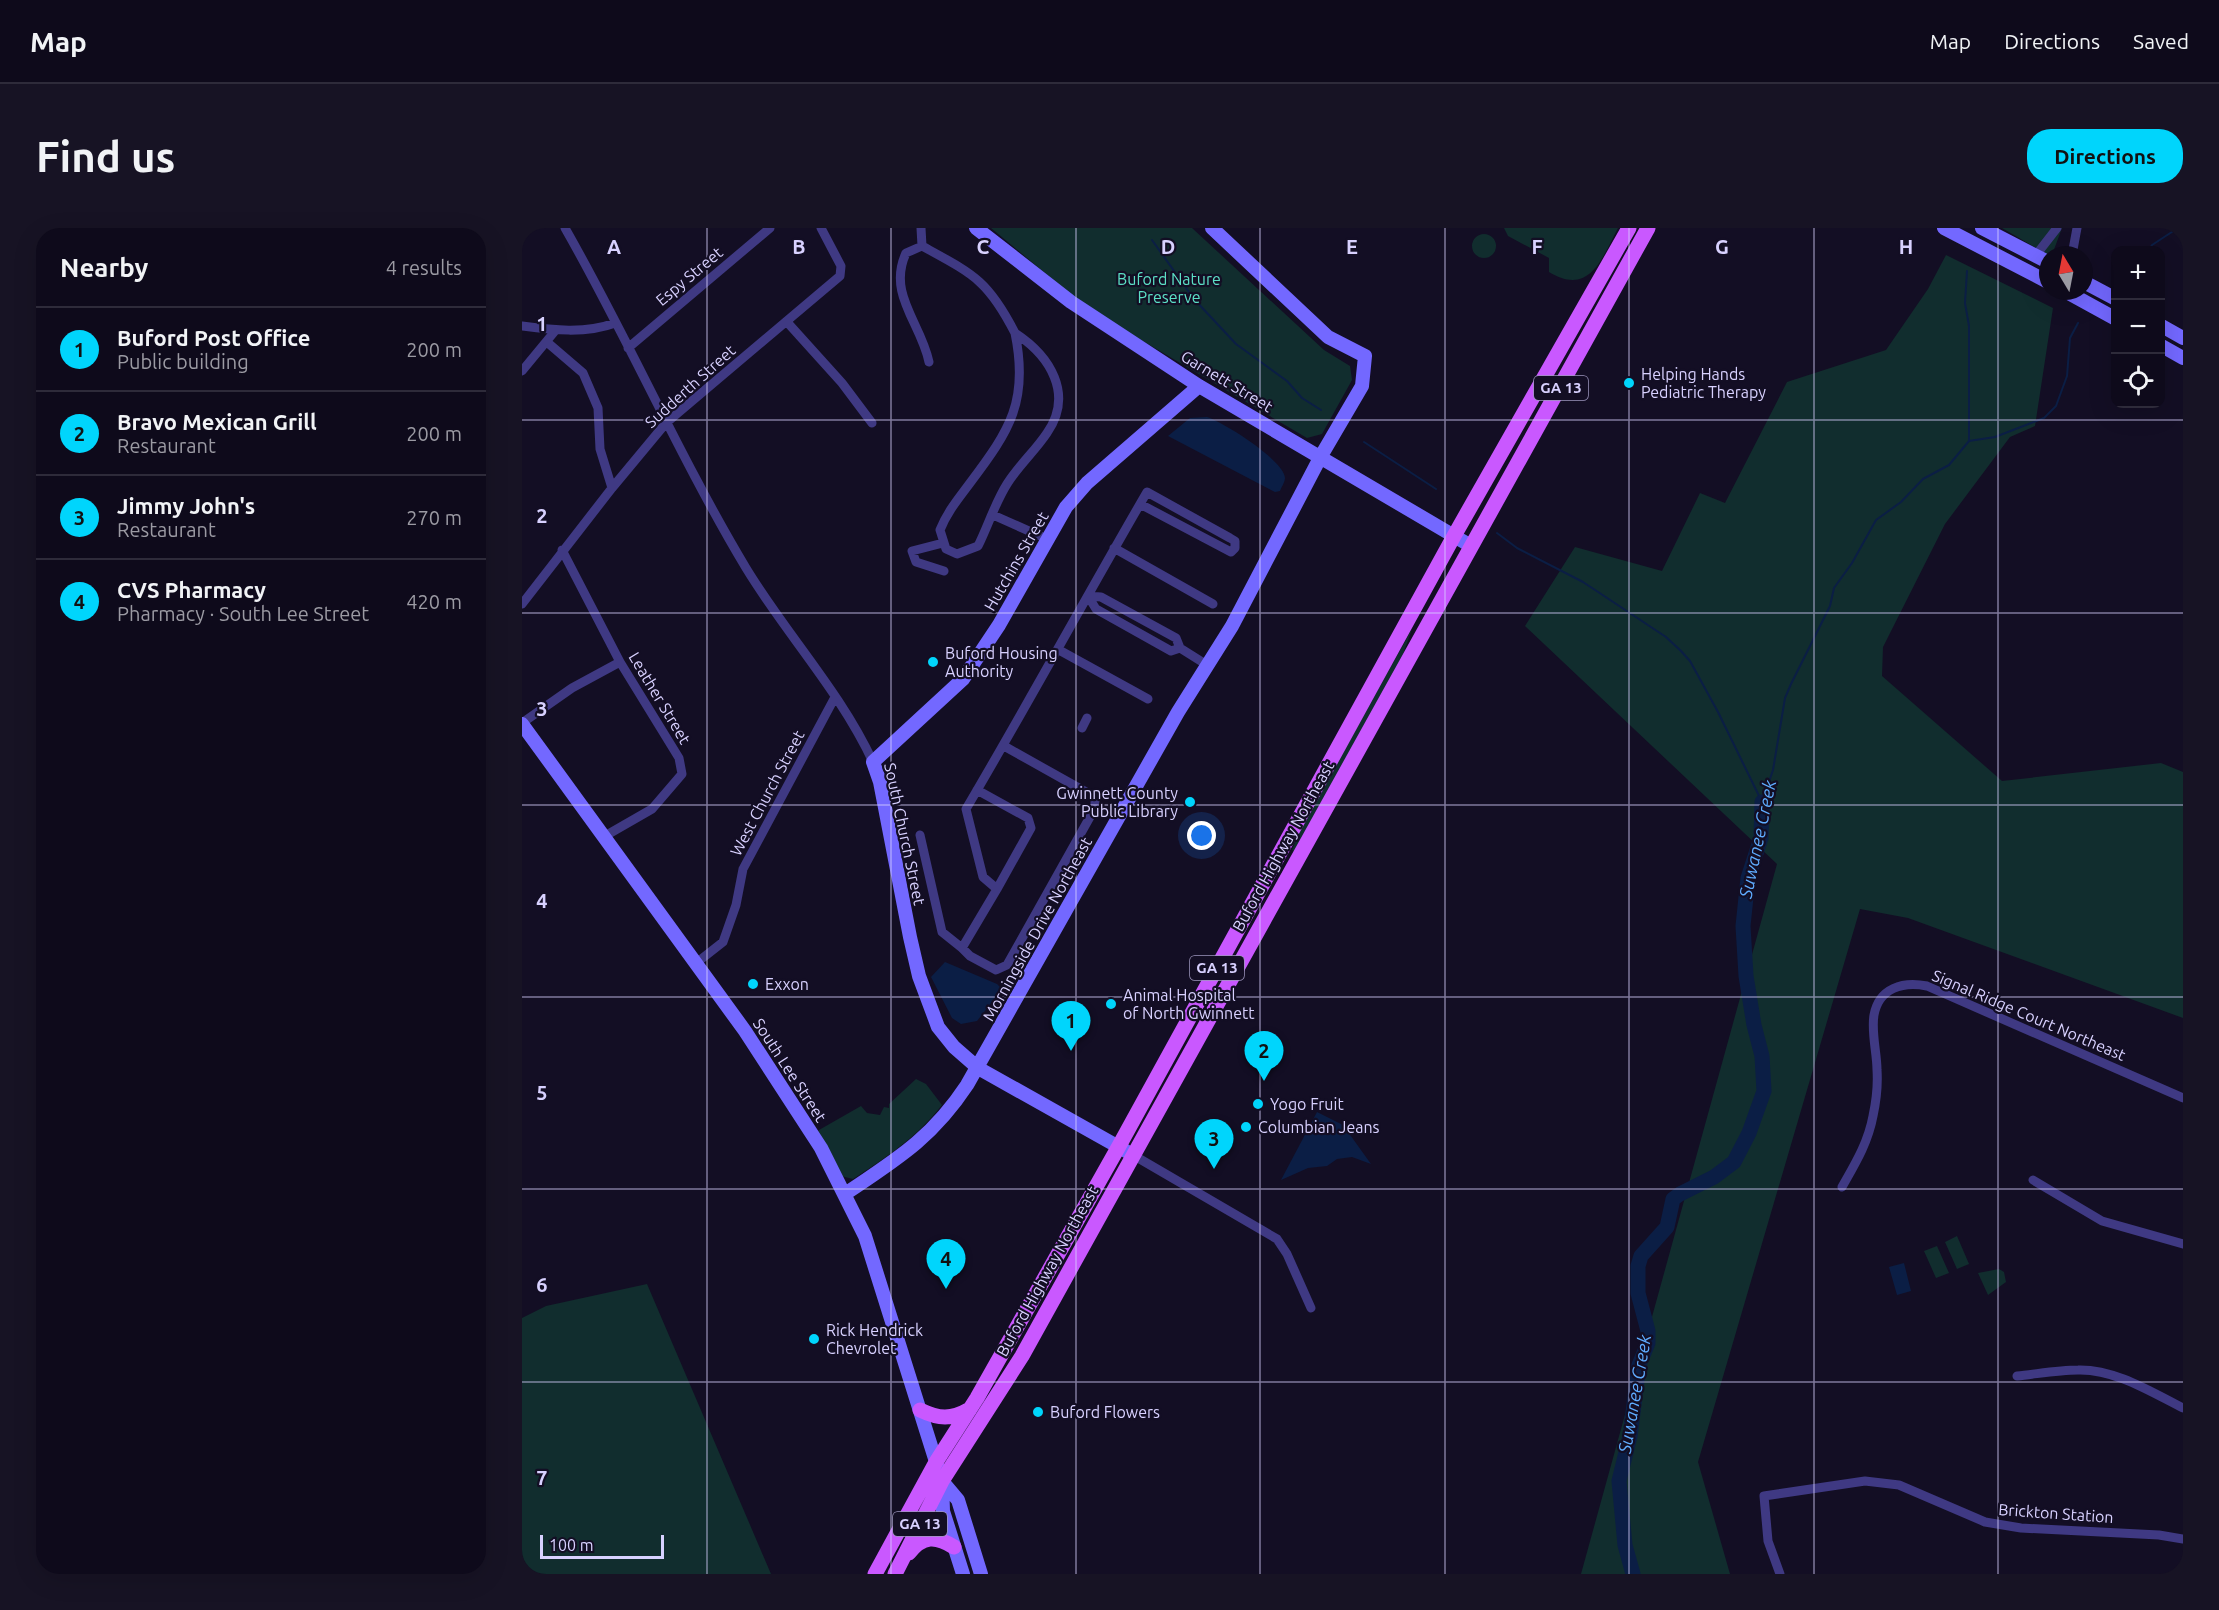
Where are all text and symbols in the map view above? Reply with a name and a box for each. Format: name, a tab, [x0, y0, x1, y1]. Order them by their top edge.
text: Map	[30, 26, 87, 57]
text: Map	[1930, 29, 1971, 53]
text: Directions	[2004, 29, 2100, 53]
text: Saved	[2133, 29, 2189, 53]
button: Directions	[2027, 129, 2183, 183]
text: Find us	[36, 133, 175, 180]
text: A	[607, 235, 621, 258]
text: B	[792, 235, 806, 258]
text: C	[977, 235, 990, 258]
text: D	[1161, 235, 1175, 258]
text: E	[1346, 235, 1358, 258]
text: F	[1531, 235, 1543, 258]
text: G	[1715, 235, 1729, 258]
text: H	[1899, 235, 1913, 258]
street label: Espy Street	[652, 243, 726, 309]
north arrow	[2039, 246, 2093, 300]
map controls	[2111, 246, 2165, 408]
button: +	[2111, 246, 2165, 300]
text: Nearby	[60, 253, 148, 282]
text: 4 results	[386, 256, 462, 279]
park label: Buford Nature Preserve	[1117, 270, 1221, 306]
button: −	[2111, 300, 2165, 354]
text: 1	[536, 312, 548, 335]
text: Buford Post Office	[117, 325, 310, 350]
text: 1	[74, 338, 85, 361]
text: 200 m	[406, 338, 462, 361]
street label: Sudderth Street	[641, 340, 739, 431]
street label: Garnett Street	[1178, 347, 1277, 416]
text: Public building	[117, 350, 249, 373]
button: locate	[2111, 354, 2165, 408]
place label: Helping Hands Pediatric Therapy	[1641, 365, 1766, 401]
road number: GA 13	[1534, 376, 1588, 400]
marker: Helping Hands Pediatric Therapy	[1622, 376, 1636, 390]
text: Bravo Mexican Grill	[117, 409, 317, 434]
text: 2	[74, 422, 85, 445]
text: 200 m	[406, 422, 462, 445]
text: Restaurant	[117, 434, 216, 457]
text: Jimmy John's	[117, 493, 255, 518]
text: 2	[536, 504, 548, 527]
text: 3	[74, 506, 85, 529]
text: 270 m	[406, 506, 462, 529]
street label: Hutchins Street	[980, 508, 1052, 614]
text: Restaurant	[117, 518, 216, 541]
text: CVS Pharmacy	[117, 577, 266, 602]
text: 4	[74, 590, 85, 613]
text: 420 m	[406, 590, 462, 613]
text: Pharmacy · South Lee Street	[117, 602, 369, 625]
place label: Buford Housing Authority	[945, 644, 1058, 680]
street label: Leather Street	[626, 649, 695, 748]
marker: Buford Housing Authority	[926, 655, 940, 669]
text: 3	[536, 697, 548, 720]
street label: West Church Street	[726, 727, 808, 859]
street label: Buford Highway Northeast	[1229, 757, 1338, 934]
street label: South Church Street	[881, 761, 929, 907]
water label: Suwanee Creek	[1735, 777, 1779, 901]
place label: Gwinnett County Public Library	[1056, 784, 1178, 820]
marker: Gwinnett County Public Library	[1183, 795, 1197, 809]
your location	[1187, 821, 1216, 850]
street label: Morningside Drive Northeast	[979, 833, 1095, 1024]
text: 4	[536, 889, 548, 912]
road number: GA 13	[1190, 956, 1244, 980]
street label: Signal Ridge Court Northeast	[1930, 966, 2129, 1064]
place label: Exxon	[765, 975, 809, 993]
marker: Exxon	[746, 977, 760, 991]
place label: Animal Hospital of North Gwinnett	[1123, 986, 1255, 1022]
marker: Animal Hospital of North Gwinnett	[1104, 997, 1118, 1011]
pin: 1	[1052, 1002, 1090, 1051]
street label: South Lee Street	[750, 1015, 831, 1126]
pin: 2	[1244, 1032, 1284, 1081]
text: 5	[536, 1081, 548, 1104]
place label: Yogo Fruit	[1270, 1095, 1344, 1113]
marker: Yogo Fruit	[1251, 1097, 1265, 1111]
place label: Columbian Jeans	[1258, 1118, 1380, 1136]
pin: 3	[1194, 1120, 1234, 1169]
marker: Columbian Jeans	[1239, 1120, 1253, 1134]
street label: Buford Highway Northeast	[993, 1182, 1102, 1359]
pin: 4	[926, 1240, 966, 1289]
text: 6	[536, 1273, 548, 1296]
place label: Rick Hendrick Chevrolet	[826, 1321, 923, 1357]
marker: Rick Hendrick Chevrolet	[807, 1332, 821, 1346]
water label: Suwanee Creek	[1614, 1332, 1654, 1456]
place label: Buford Flowers	[1050, 1403, 1160, 1421]
marker: Buford Flowers	[1031, 1405, 1045, 1419]
text: 7	[536, 1466, 548, 1489]
street label: Brickton Station	[1998, 1500, 2114, 1526]
road number: GA 13	[893, 1512, 947, 1536]
scale bar	[540, 1532, 664, 1560]
text: 100 m	[549, 1536, 594, 1554]

